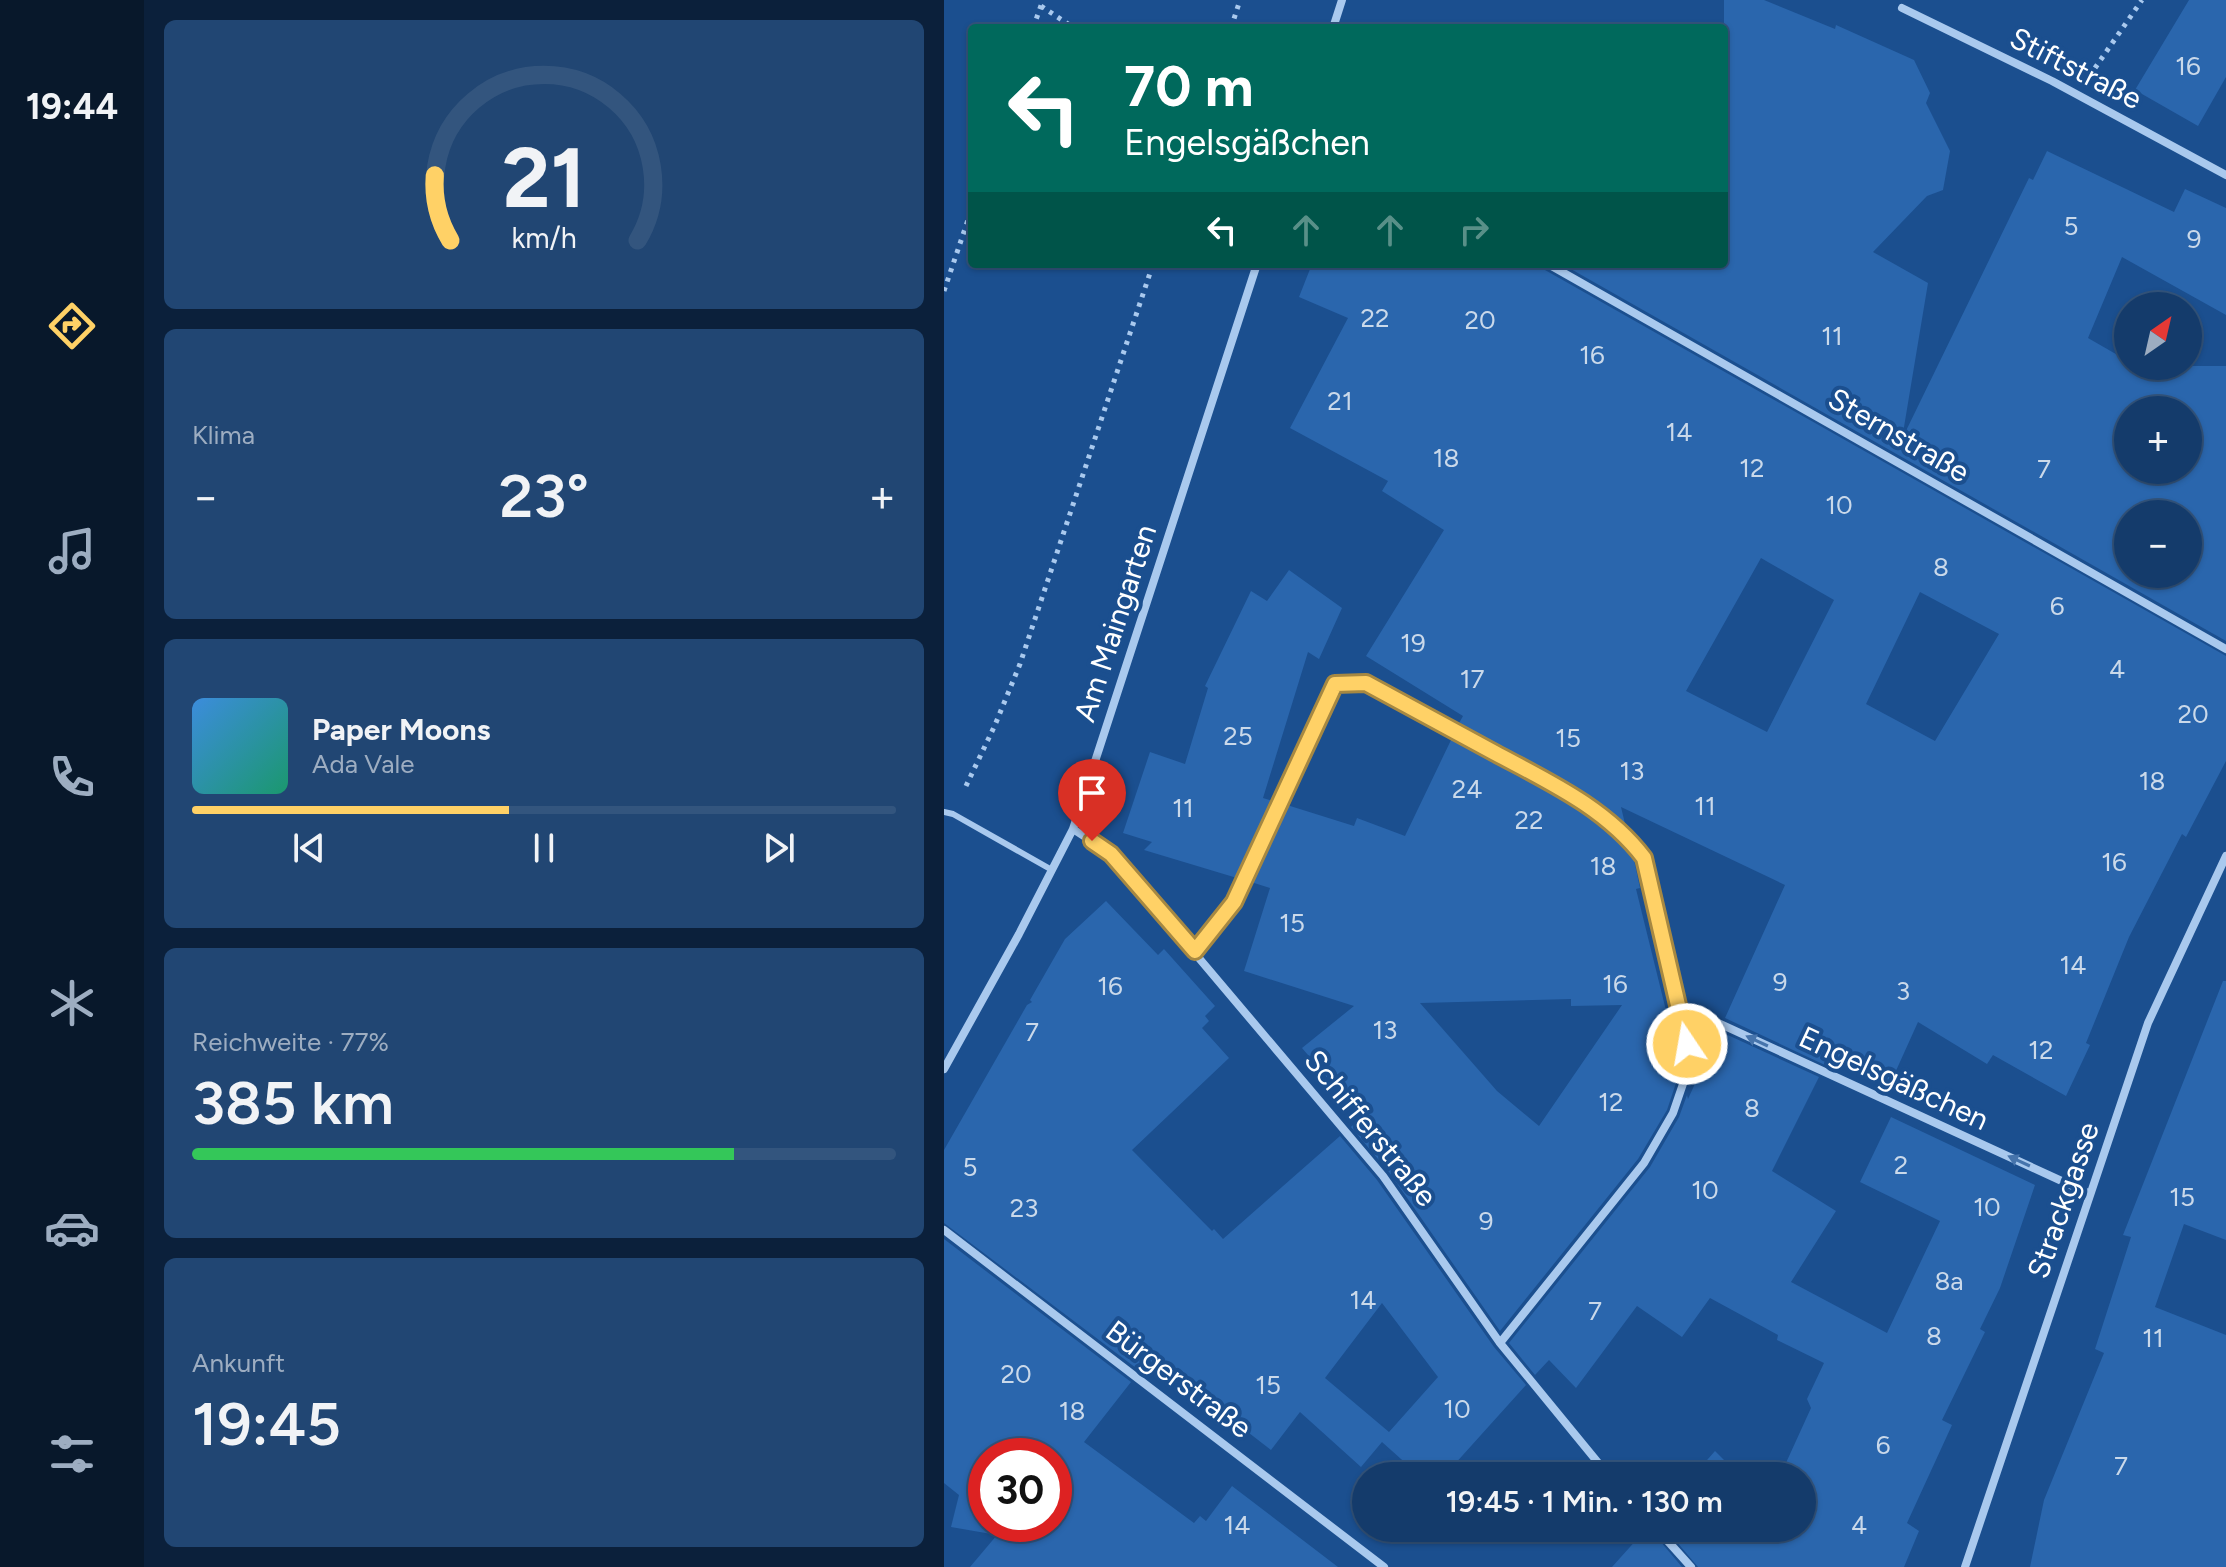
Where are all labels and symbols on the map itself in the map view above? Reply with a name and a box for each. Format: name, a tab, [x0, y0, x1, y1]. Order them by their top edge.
street label: Stiftstraße	[2004, 19, 2148, 117]
house number: 16	[2175, 50, 2201, 82]
house number: 5	[2064, 210, 2078, 242]
house number: 9	[2187, 223, 2201, 255]
north arrow	[2114, 292, 2202, 380]
house number: 22	[1360, 302, 1390, 334]
house number: 20	[1464, 304, 1496, 336]
house number: 11	[1821, 320, 1843, 352]
house number: 16	[1579, 339, 1605, 371]
street label: Sternstraße	[1822, 380, 1976, 490]
house number: 21	[1327, 385, 1353, 417]
house number: 14	[1666, 416, 1692, 448]
house number: 18	[1433, 442, 1459, 474]
house number: 12	[1739, 452, 1765, 484]
house number: 7	[2037, 453, 2051, 485]
house number: 10	[1825, 489, 1853, 521]
street label: Am Maingarten	[1066, 520, 1164, 726]
house number: 8	[1933, 551, 1949, 583]
house number: 6	[2050, 590, 2064, 622]
house number: 19	[1400, 627, 1426, 659]
house number: 4	[2109, 653, 2125, 685]
house number: 17	[1460, 663, 1484, 695]
house number: 20	[2177, 698, 2209, 730]
house number: 25	[1223, 720, 1253, 752]
house number: 15	[1555, 722, 1581, 754]
house number: 13	[1620, 755, 1644, 787]
pin	[1058, 759, 1126, 841]
house number: 18	[2139, 765, 2165, 797]
house number: 24	[1452, 773, 1482, 805]
house number: 11	[1694, 790, 1716, 822]
house number: 11	[1172, 792, 1194, 824]
house number: 22	[1514, 804, 1544, 836]
house number: 16	[2101, 846, 2127, 878]
house number: 18	[1590, 850, 1616, 882]
house number: 15	[1279, 907, 1305, 939]
house number: 14	[2060, 949, 2086, 981]
house number: 9	[1773, 966, 1787, 998]
house number: 16	[1602, 968, 1628, 1000]
house number: 16	[1097, 970, 1123, 1002]
house number: 3	[1896, 975, 1910, 1007]
position arrow	[1645, 1002, 1729, 1086]
house number: 13	[1373, 1014, 1397, 1046]
house number: 7	[1025, 1016, 1039, 1048]
street label: Engelsgäßchen	[1793, 1018, 1995, 1138]
one-way arrow	[1745, 1034, 1769, 1048]
house number: 12	[2028, 1034, 2054, 1066]
street label: Schifferstraße	[1297, 1042, 1445, 1214]
house number: 12	[1598, 1086, 1624, 1118]
house number: 8	[1744, 1092, 1760, 1124]
street label: Strackgasse	[2019, 1117, 2107, 1283]
house number: 2	[1894, 1149, 1908, 1181]
house number: 5	[963, 1151, 977, 1183]
one-way arrow	[2007, 1154, 2030, 1168]
house number: 10	[1691, 1174, 1719, 1206]
house number: 15	[2169, 1181, 2195, 1213]
house number: 10	[1973, 1191, 2001, 1223]
house number: 23	[1010, 1192, 1038, 1224]
house number: 9	[1479, 1205, 1493, 1237]
house number: 8a	[1934, 1265, 1964, 1297]
house number: 14	[1350, 1284, 1376, 1316]
house number: 7	[1588, 1295, 1602, 1327]
street label: Bürgerstraße	[1099, 1312, 1259, 1446]
house number: 8	[1926, 1320, 1942, 1352]
house number: 11	[2142, 1322, 2164, 1354]
house number: 20	[1000, 1358, 1032, 1390]
house number: 15	[1255, 1369, 1281, 1401]
house number: 10	[1443, 1393, 1471, 1425]
house number: 18	[1059, 1395, 1085, 1427]
house number: 6	[1876, 1429, 1890, 1461]
speed limit sign: 30	[968, 1438, 1072, 1542]
house number: 7	[2114, 1450, 2128, 1482]
house number: 14	[1224, 1509, 1250, 1541]
house number: 4	[1851, 1509, 1867, 1541]

